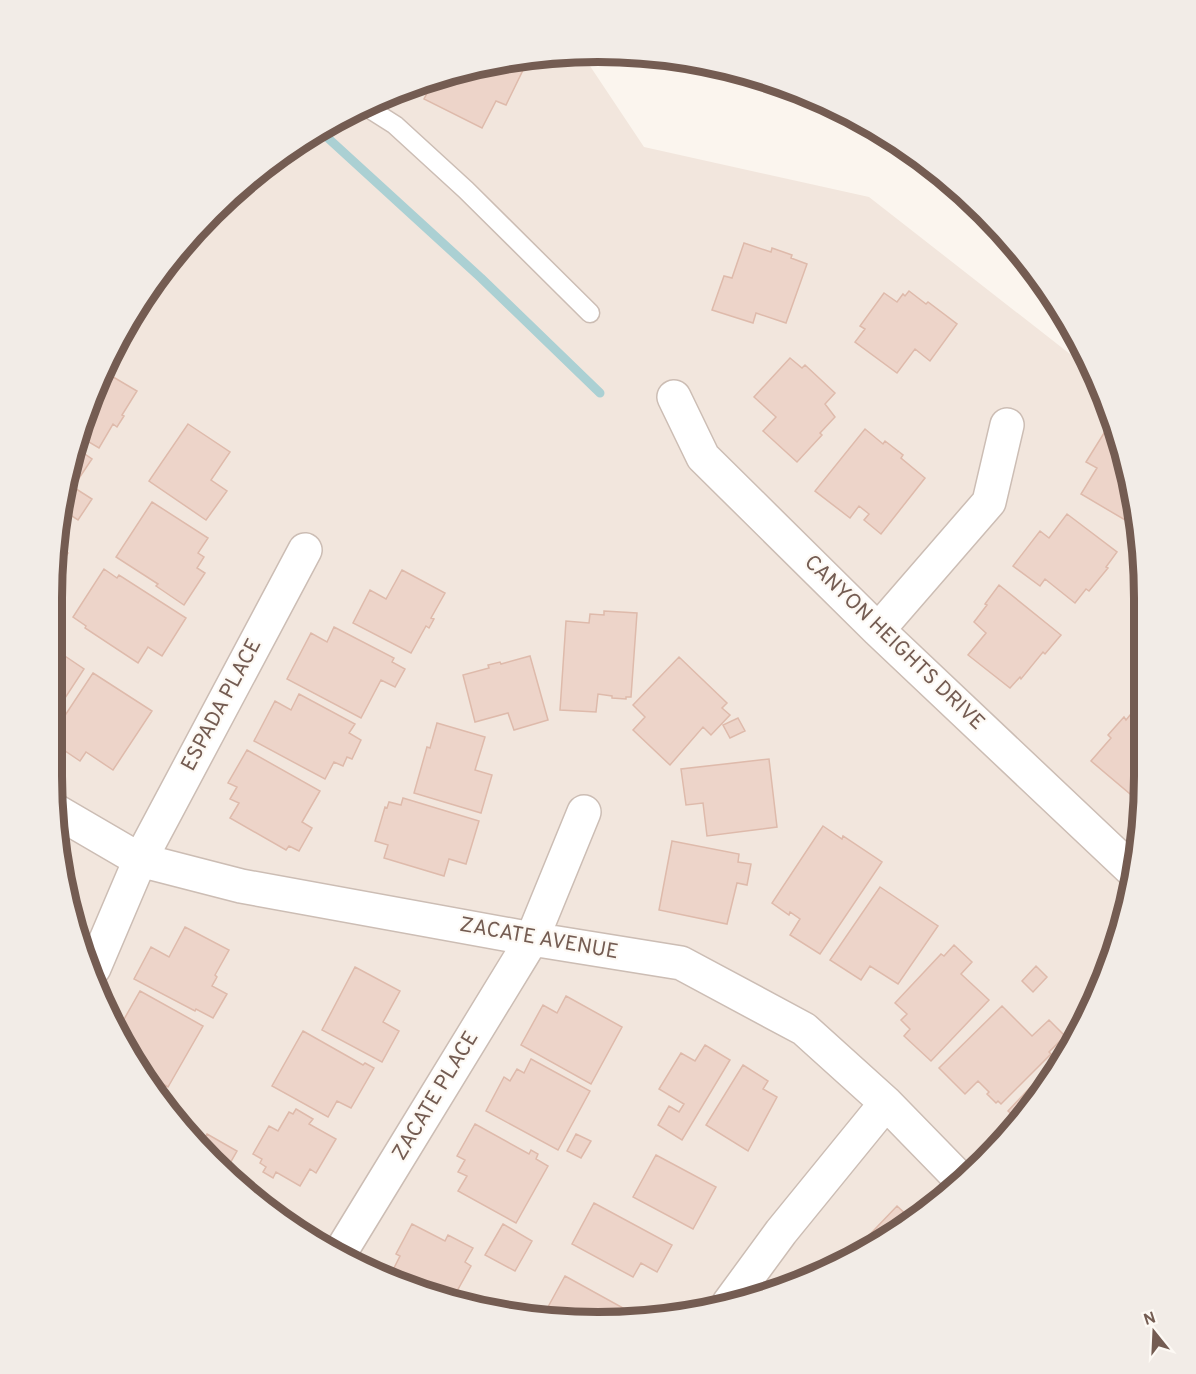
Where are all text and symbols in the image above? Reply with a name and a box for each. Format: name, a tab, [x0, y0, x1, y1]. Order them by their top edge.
street label: CANYON HEIGHTS DRIVE	[798, 550, 990, 736]
street label: ESPADA PLACE	[176, 634, 268, 776]
street label: ZACATE AVENUE	[457, 912, 621, 966]
street label: ZACATE PLACE	[387, 1026, 485, 1166]
north arrow	[1124, 1302, 1184, 1362]
text: N	[1141, 1308, 1159, 1331]

